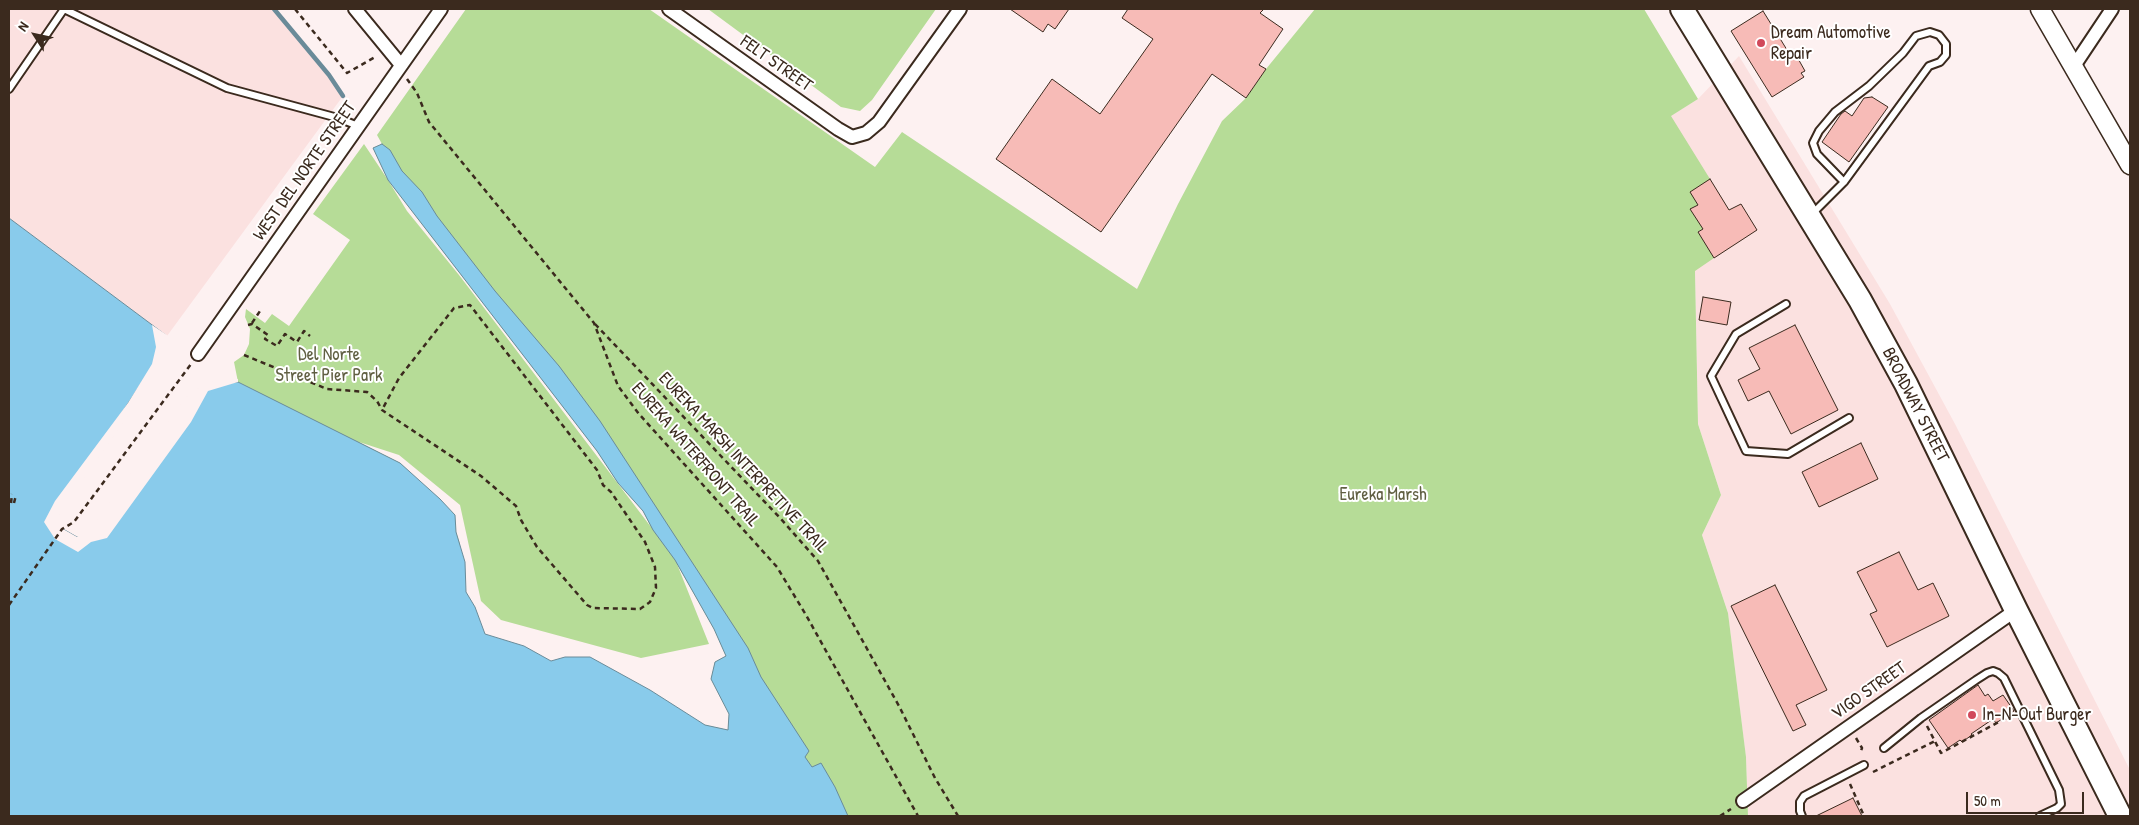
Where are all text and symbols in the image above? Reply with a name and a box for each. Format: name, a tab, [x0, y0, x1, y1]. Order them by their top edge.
north arrow	[10, 10, 60, 60]
text: N	[12, 18, 32, 35]
place label: Dream Automotive Repair	[1771, 22, 1891, 64]
street label: FELT STREET	[736, 31, 816, 97]
marker: Dream Automotive Repair	[1755, 37, 1767, 49]
street label: WEST DEL NORTE STREET	[249, 97, 361, 245]
park label: Del Norte Street Pier Park	[275, 344, 383, 386]
street label: BROADWAY STREET	[1877, 344, 1953, 466]
street label: EUREKA MARSH INTERPRETIVE TRAIL	[654, 368, 832, 558]
street label: EUREKA WATERFRONT TRAIL	[626, 378, 764, 532]
park label: Eureka Marsh	[1339, 484, 1427, 506]
street label: VIGO STREET	[1827, 657, 1911, 725]
place label: In-N-Out Burger	[1982, 704, 2091, 726]
marker: In-N-Out Burger	[1966, 709, 1978, 721]
scale bar	[1969, 782, 2086, 814]
text: 50 m	[1974, 790, 2001, 811]

